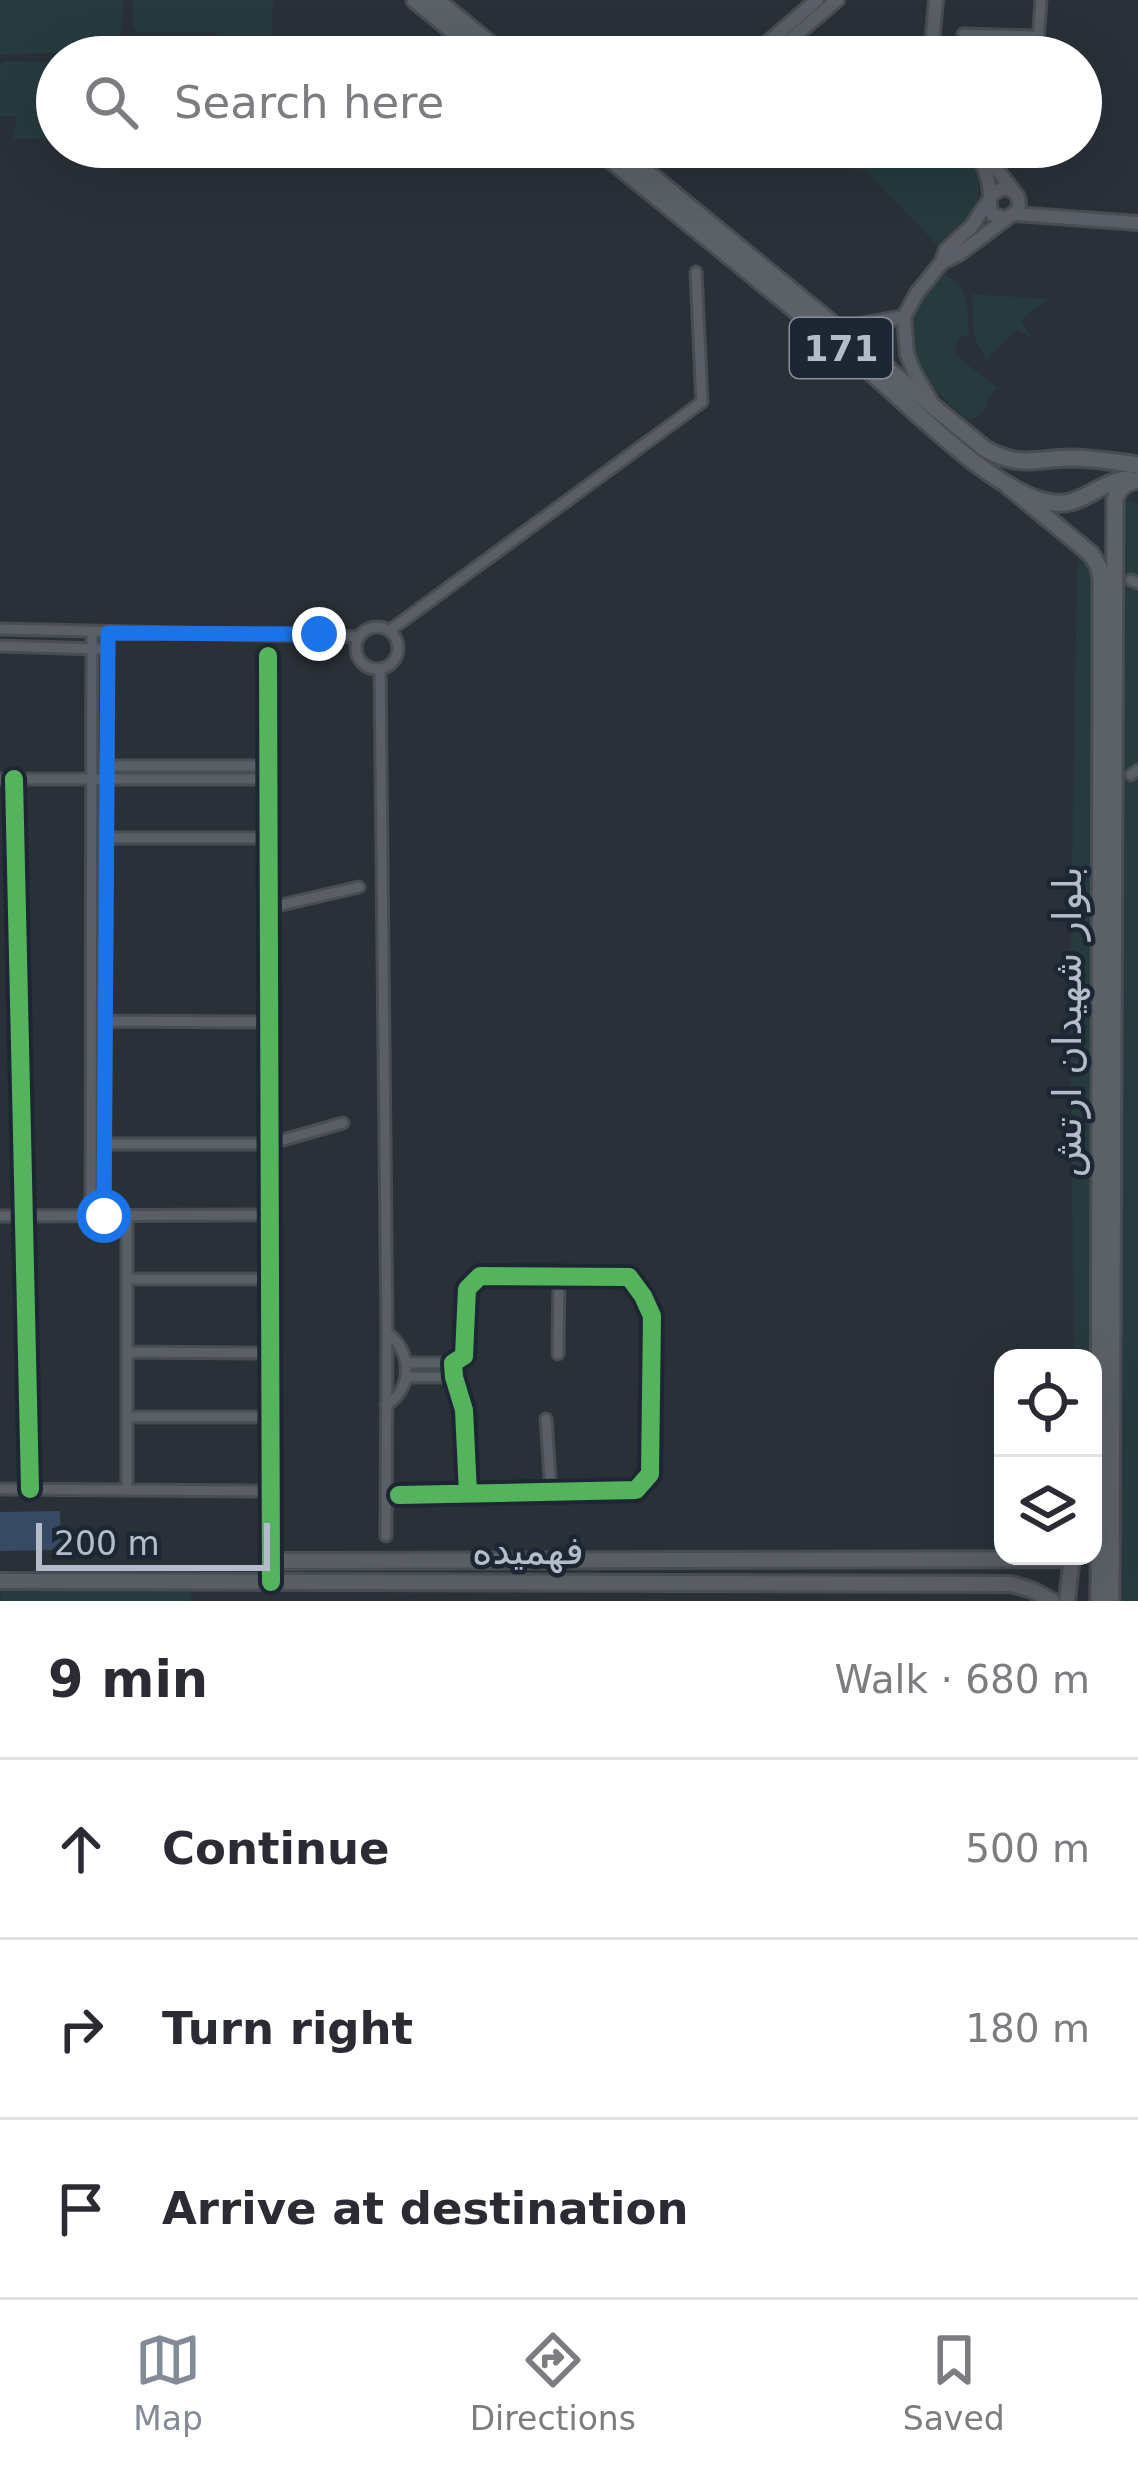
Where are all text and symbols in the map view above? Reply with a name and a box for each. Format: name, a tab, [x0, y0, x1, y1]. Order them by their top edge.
search box	[36, 36, 1102, 168]
icon: search	[78, 69, 144, 135]
text: Search here	[174, 76, 444, 129]
road number: 171	[790, 318, 892, 378]
route end	[292, 607, 346, 661]
street label: بلوار شهیدان ارتش	[1045, 867, 1091, 1178]
route start	[77, 1189, 131, 1243]
map controls	[994, 1349, 1102, 1565]
button: locate	[994, 1349, 1102, 1457]
button: layers	[994, 1457, 1102, 1565]
scale bar	[36, 1517, 270, 1570]
text: 200 m	[54, 1524, 160, 1563]
street label: فهمیده	[472, 1528, 584, 1574]
text: 9 min	[48, 1650, 208, 1709]
text: Walk · 680 m	[835, 1657, 1090, 1702]
icon: ahead	[48, 1816, 114, 1882]
text: Continue	[162, 1822, 390, 1875]
text: 500 m	[965, 1826, 1090, 1871]
icon: right	[48, 1996, 114, 2062]
text: Turn right	[162, 2002, 413, 2055]
text: 180 m	[965, 2006, 1090, 2051]
icon: arrive	[48, 2176, 114, 2242]
text: Arrive at destination	[162, 2182, 688, 2235]
tab: Map	[133, 2327, 203, 2438]
tab: Directions	[470, 2327, 636, 2438]
tab: Saved	[903, 2327, 1005, 2438]

